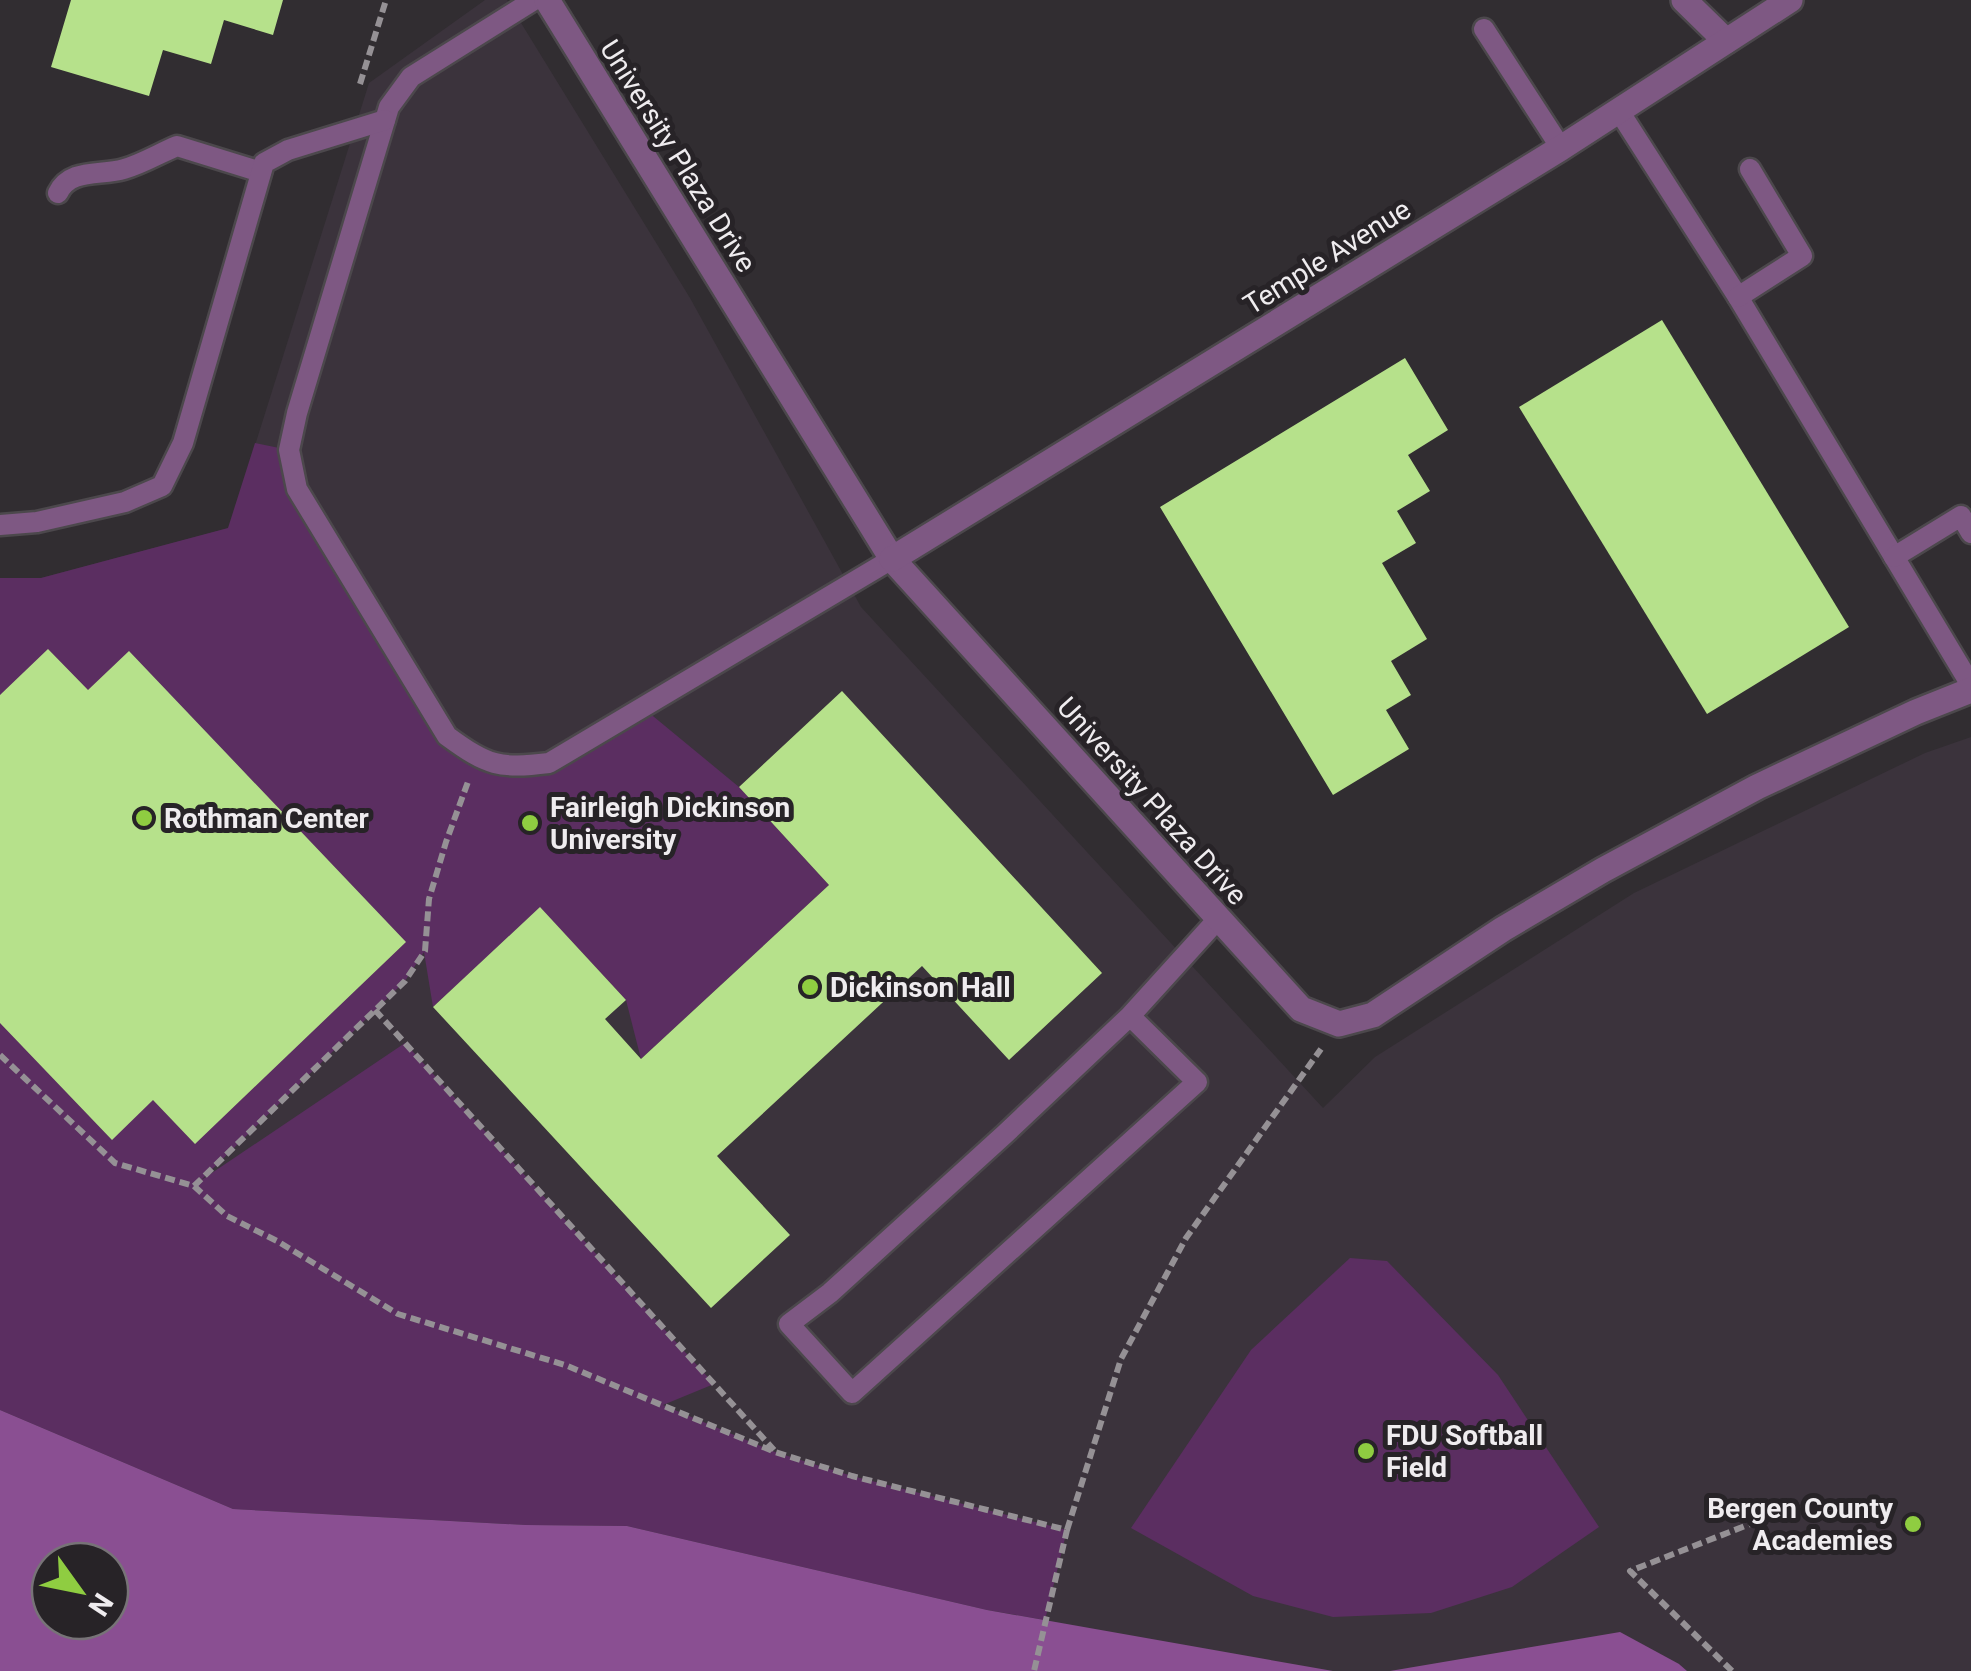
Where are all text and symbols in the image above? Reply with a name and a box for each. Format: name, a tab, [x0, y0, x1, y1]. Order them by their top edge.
street label: University Plaza Drive	[593, 34, 763, 278]
street label: Temple Avenue	[1237, 192, 1417, 322]
street label: University Plaza Drive	[1050, 691, 1254, 911]
place label: Fairleigh Dickinson University	[550, 791, 790, 856]
place label: Rothman Center	[164, 802, 369, 835]
marker: Rothman Center	[133, 807, 155, 829]
marker: Fairleigh Dickinson University	[519, 812, 541, 834]
place label: Dickinson Hall	[830, 971, 1011, 1004]
marker: Dickinson Hall	[799, 976, 821, 998]
place label: FDU Softball Field	[1386, 1419, 1543, 1484]
marker: FDU Softball Field	[1355, 1440, 1377, 1462]
place label: Bergen County Academies	[1707, 1492, 1894, 1557]
marker: Bergen County Academies	[1902, 1513, 1924, 1535]
north arrow	[30, 1541, 130, 1641]
text: N	[81, 1587, 120, 1622]

